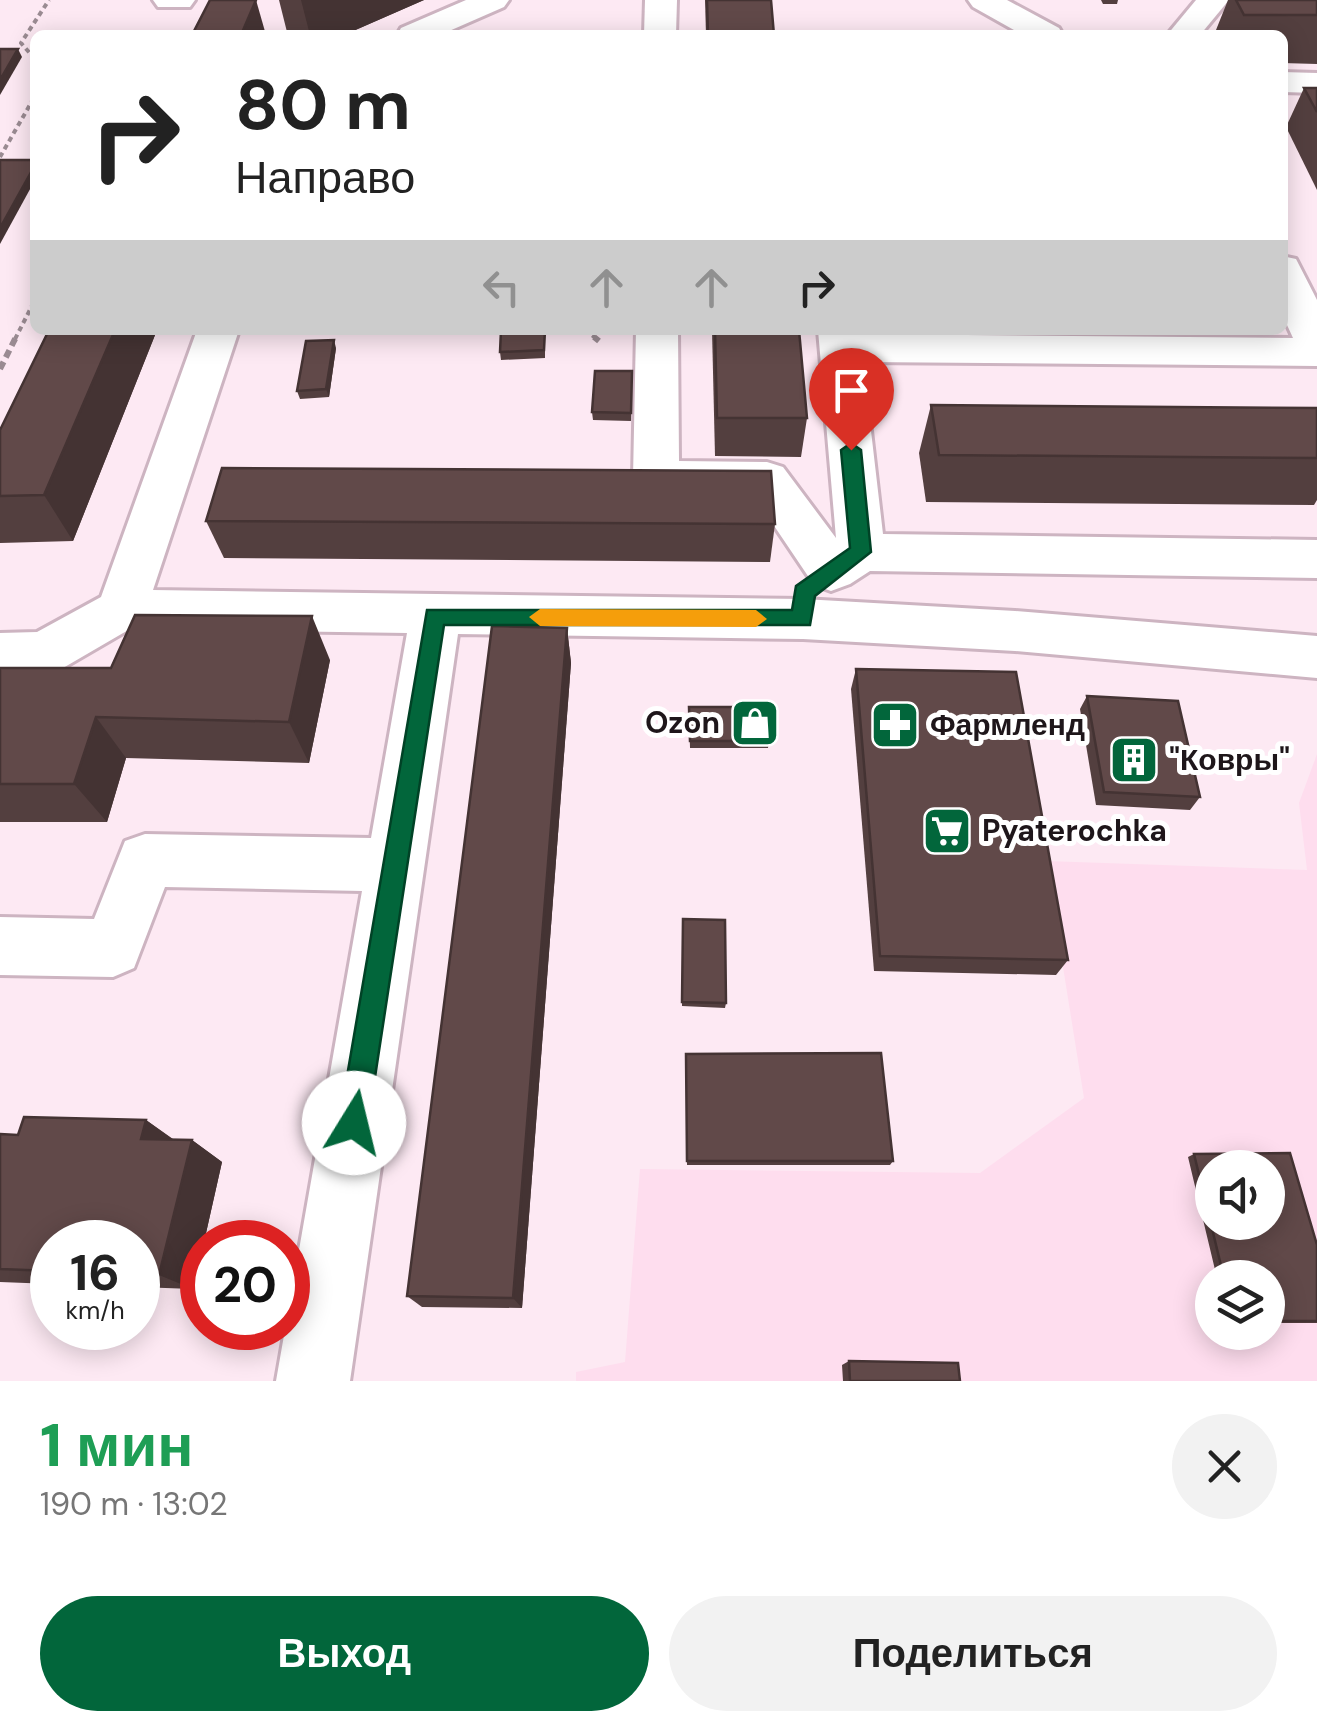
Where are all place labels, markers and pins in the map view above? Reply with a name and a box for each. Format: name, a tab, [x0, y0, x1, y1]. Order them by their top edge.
pin	[809, 348, 894, 451]
shop icon: Ozon	[729, 697, 781, 749]
pharmacy icon: Фармленд	[869, 699, 921, 751]
place label: Ozon	[645, 703, 720, 742]
place label: Фармленд	[930, 705, 1085, 744]
building icon: "Ковры"	[1108, 734, 1160, 786]
place label: "Ковры"	[1169, 740, 1290, 779]
supermarket icon: Pyaterochka	[921, 805, 973, 857]
place label: Pyaterochka	[982, 811, 1167, 850]

